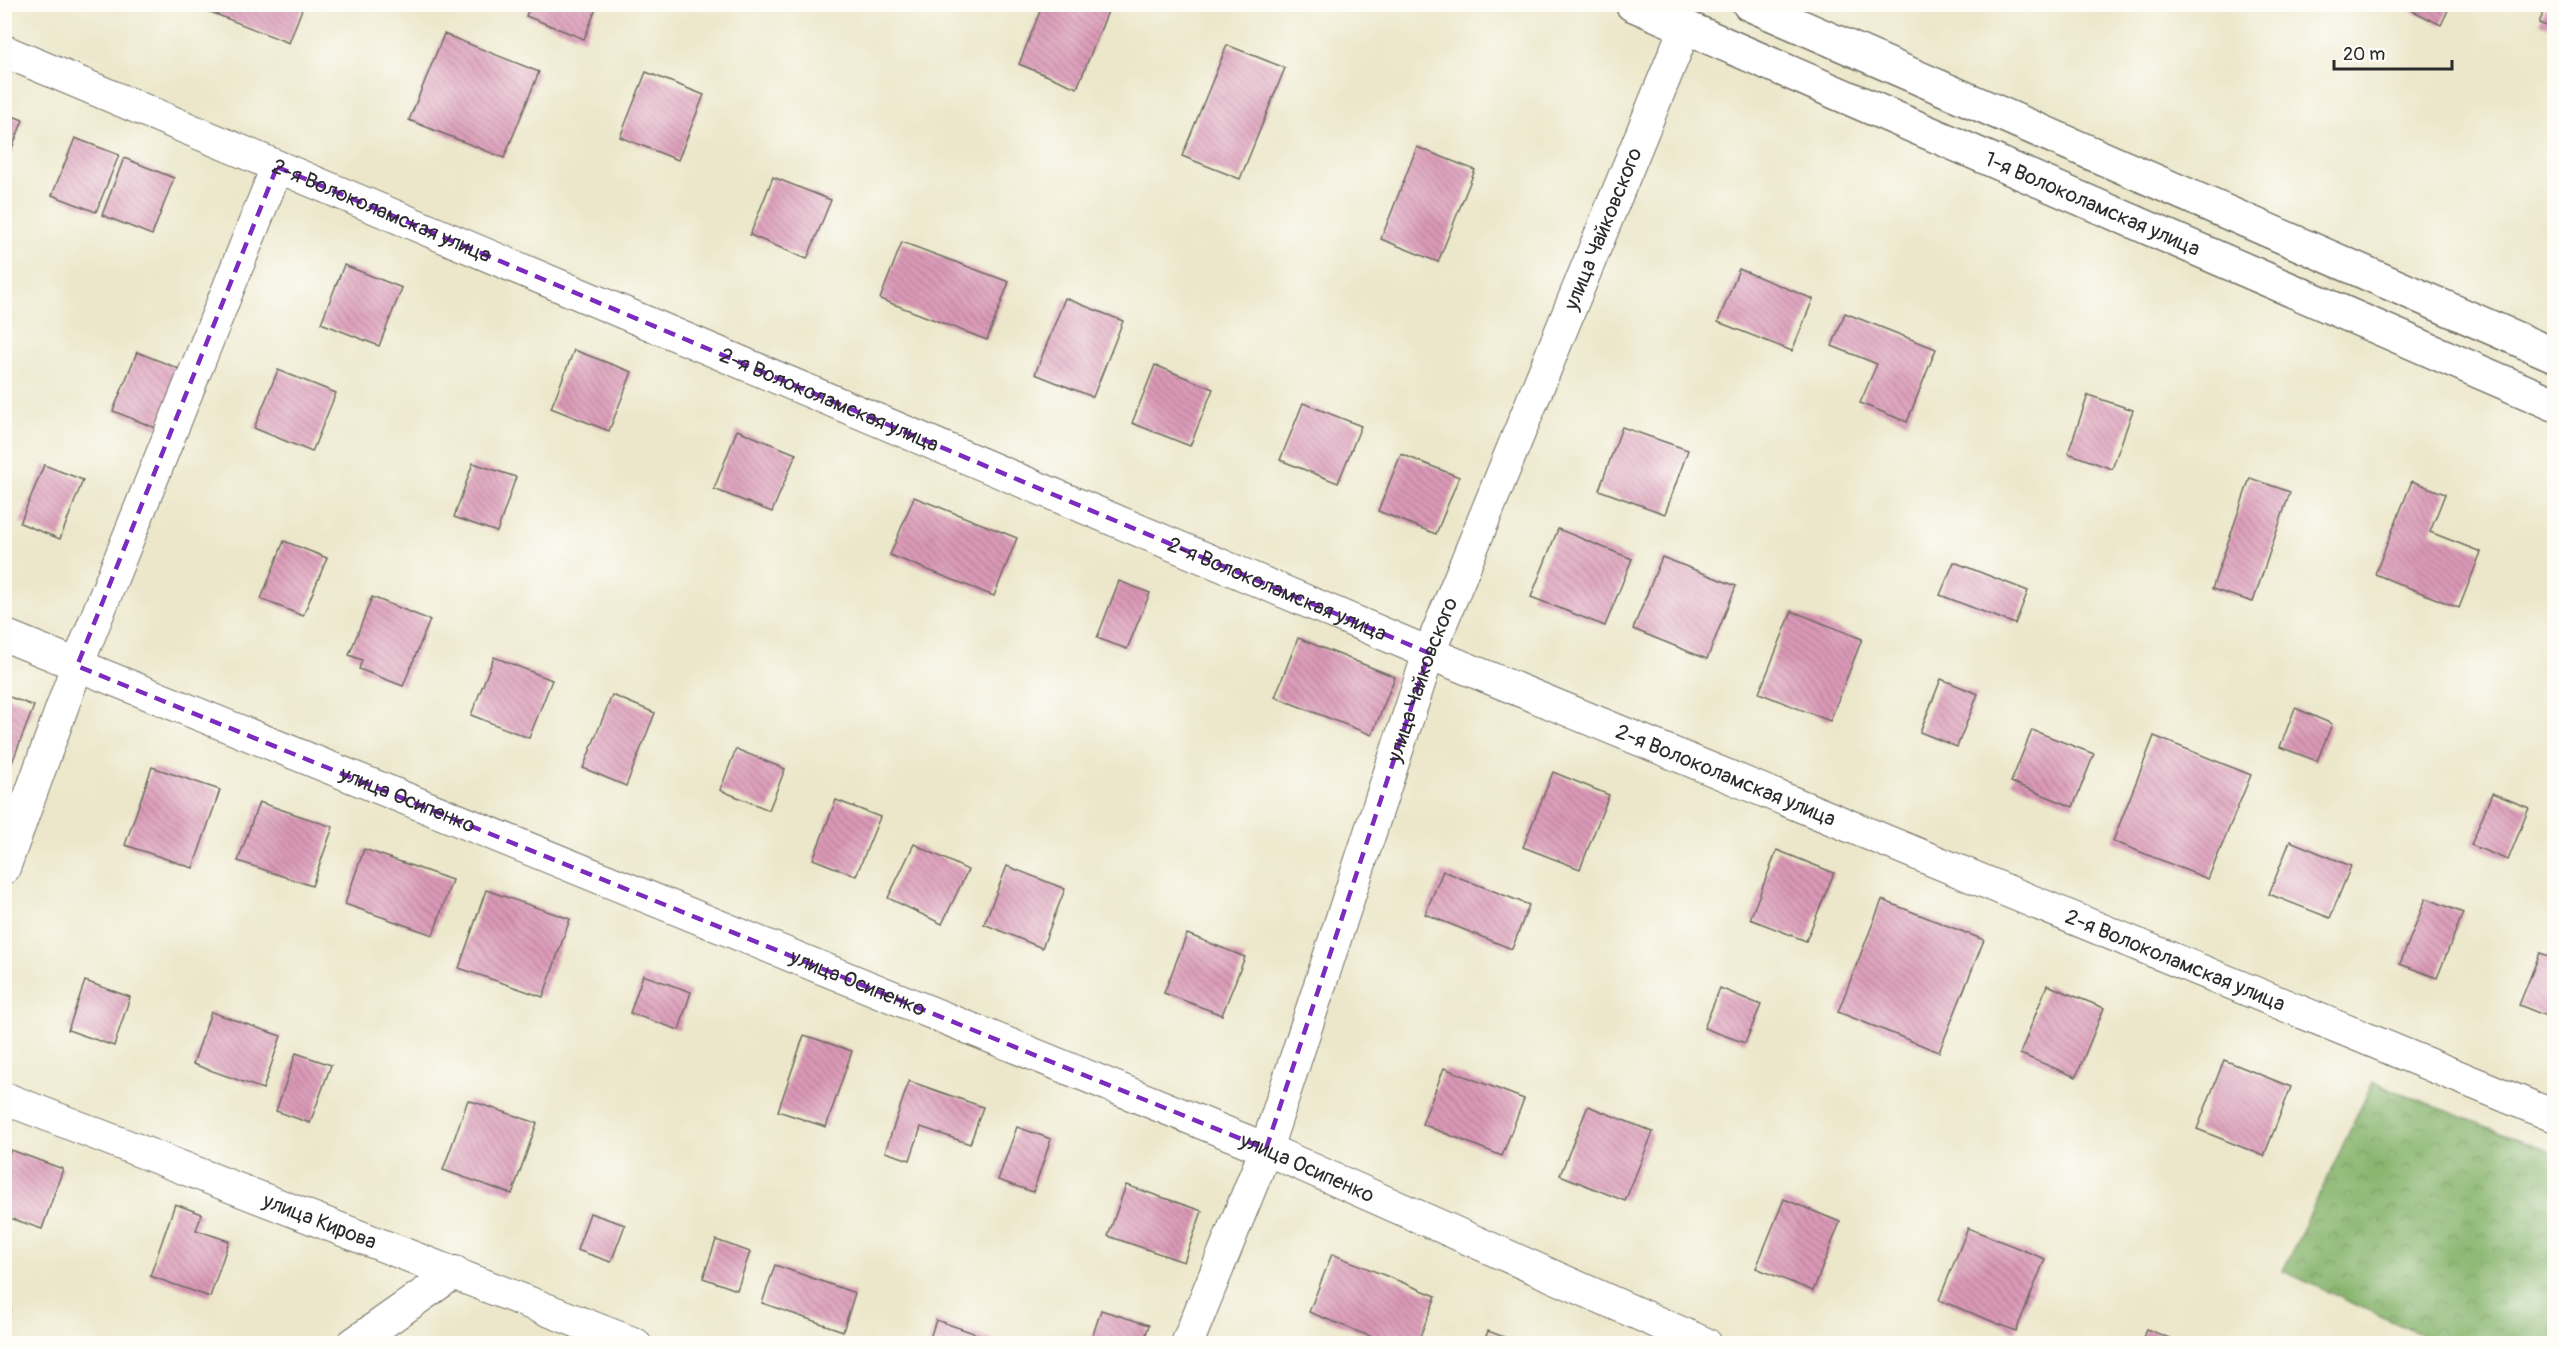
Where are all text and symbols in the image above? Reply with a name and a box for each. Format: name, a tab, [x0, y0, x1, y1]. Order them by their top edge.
scale bar	[2334, 33, 2452, 71]
text: 20 m	[2343, 43, 2385, 66]
street label: улица Чайковского	[1558, 144, 1649, 315]
street label: 1-я Волоколамская улица	[1981, 146, 2204, 263]
street label: 2-я Волоколамская улица	[268, 153, 495, 269]
street label: 2-я Волоколамская улица	[715, 342, 943, 458]
street label: 2-я Волоколамская улица	[1163, 531, 1391, 648]
street label: улица Чайковского	[1381, 593, 1464, 767]
street label: 2-я Волоколамская улица	[1612, 718, 1840, 833]
street label: улица Осипенко	[335, 760, 479, 840]
street label: 2-я Волоколамская улица	[2061, 903, 2289, 1018]
street label: улица Осипенко	[785, 943, 929, 1023]
street label: улица Осипенко	[1235, 1127, 1379, 1209]
street label: улица Кирова	[258, 1187, 380, 1256]

